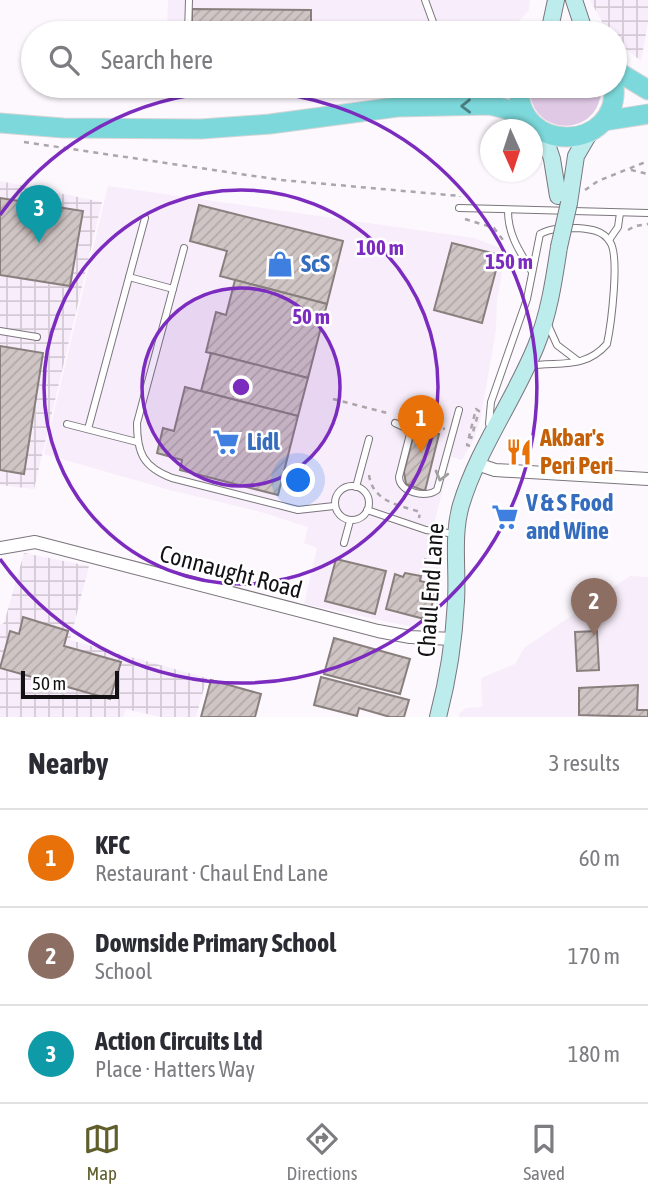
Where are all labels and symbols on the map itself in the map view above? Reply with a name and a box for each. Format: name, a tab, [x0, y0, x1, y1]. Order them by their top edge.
one-way arrow	[460, 98, 470, 114]
north arrow	[480, 119, 543, 182]
pin: 3	[16, 185, 62, 243]
text: 100 m	[356, 235, 404, 259]
shop icon: ScS	[265, 249, 295, 279]
text: 150 m	[485, 249, 533, 273]
place label: ScS	[301, 250, 330, 277]
text: 50 m	[292, 304, 330, 328]
centre of rings	[229, 375, 253, 399]
pin: 1	[398, 395, 444, 453]
place label: Akbar's Peri Peri	[539, 424, 613, 479]
supermarket icon: Lidl	[211, 427, 241, 457]
place label: Lidl	[247, 428, 280, 455]
restaurant icon: Akbar's Peri Peri	[504, 437, 534, 467]
your location	[281, 463, 315, 497]
one-way arrow	[435, 470, 449, 482]
place label: V & S Food and Wine	[525, 489, 613, 544]
supermarket icon: V & S Food and Wine	[490, 502, 520, 532]
street label: Chaul End Lane	[412, 522, 449, 658]
street label: Connaught Road	[157, 540, 305, 603]
pin: 2	[571, 578, 617, 636]
scale bar	[21, 668, 119, 700]

